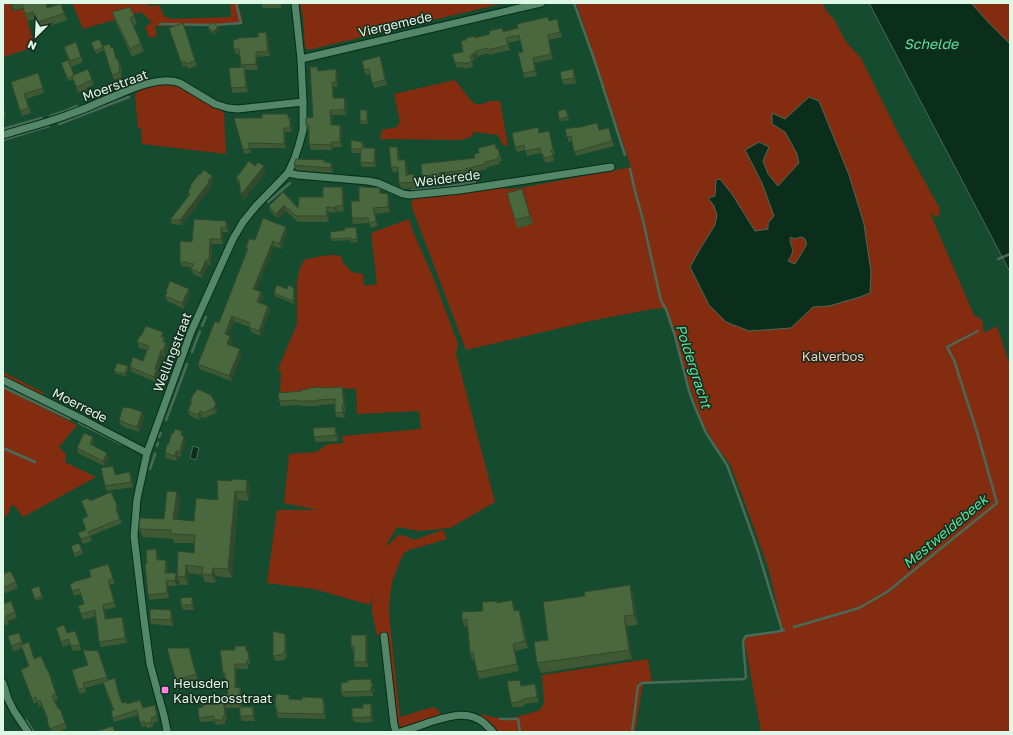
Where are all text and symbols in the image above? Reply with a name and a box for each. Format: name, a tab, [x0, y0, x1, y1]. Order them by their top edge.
street label: Viergemede	[357, 8, 433, 40]
north arrow	[16, 16, 56, 56]
water label: Schelde	[904, 35, 959, 52]
text: N	[25, 38, 38, 53]
street label: Moerstraat	[80, 66, 150, 104]
street label: Weiderede	[413, 166, 481, 190]
street label: Wellingstraat	[149, 310, 195, 394]
water label: Poldergracht	[672, 322, 716, 411]
park label: Kalverbos	[802, 348, 864, 364]
street label: Moerrede	[50, 384, 110, 426]
water label: Mestweidebeek	[899, 489, 993, 572]
place label: Heusden Kalverbosstraat	[173, 675, 272, 706]
marker: Heusden Kalverbosstraat	[160, 685, 170, 695]

